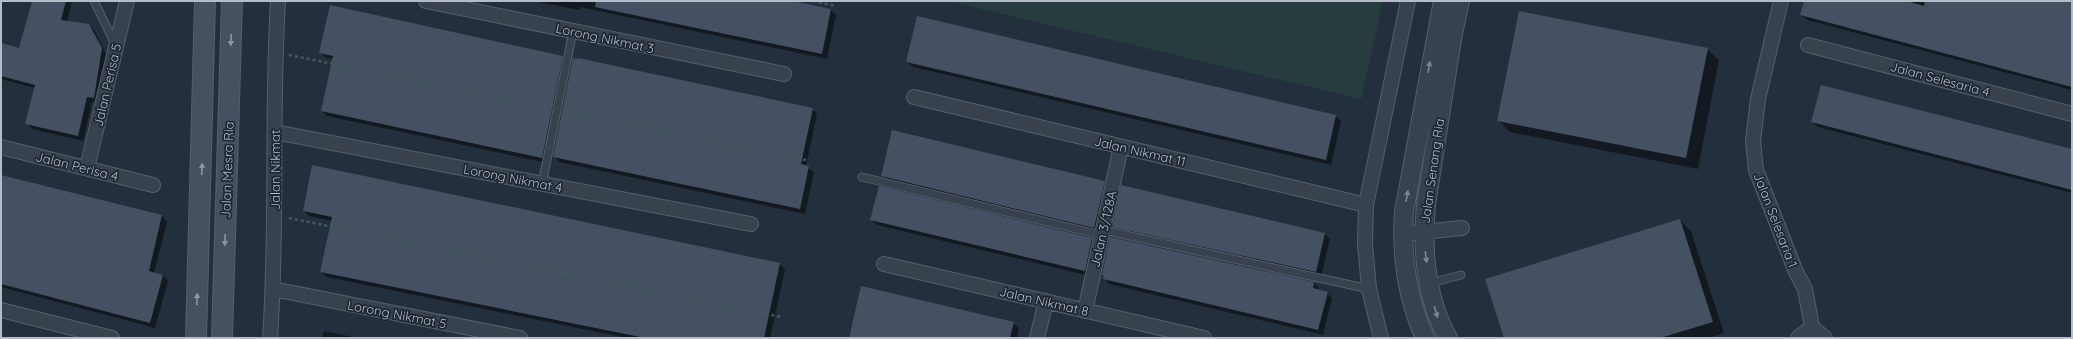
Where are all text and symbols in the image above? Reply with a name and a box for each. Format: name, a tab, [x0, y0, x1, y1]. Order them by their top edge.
street label: Lorong Nikmat 3	[554, 20, 656, 56]
one-way arrow	[228, 34, 234, 47]
street label: Jalan Perisa 5	[90, 42, 124, 128]
street label: Jalan Selesaria 4	[1889, 58, 1992, 100]
one-way arrow	[1427, 61, 1433, 74]
street label: Jalan Senang Ria	[1417, 117, 1447, 225]
street label: Jalan Mesra Ria	[217, 121, 237, 219]
street label: Jalan Nikmat	[267, 130, 283, 210]
street label: Jalan Nikmat 11	[1093, 133, 1187, 169]
street label: Jalan Perisa 4	[34, 148, 120, 184]
street label: Lorong Nikmat 4	[462, 161, 564, 195]
one-way arrow	[198, 163, 205, 175]
street label: Jalan Selesaria 1	[1751, 170, 1801, 270]
street label: Jalan 3/128A	[1086, 188, 1120, 269]
one-way arrow	[1404, 189, 1410, 202]
one-way arrow	[222, 234, 228, 247]
one-way arrow	[1423, 251, 1429, 263]
street label: Jalan Nikmat 8	[998, 283, 1090, 319]
one-way arrow	[194, 292, 200, 305]
street label: Lorong Nikmat 5	[346, 297, 448, 331]
one-way arrow	[1433, 306, 1439, 318]

